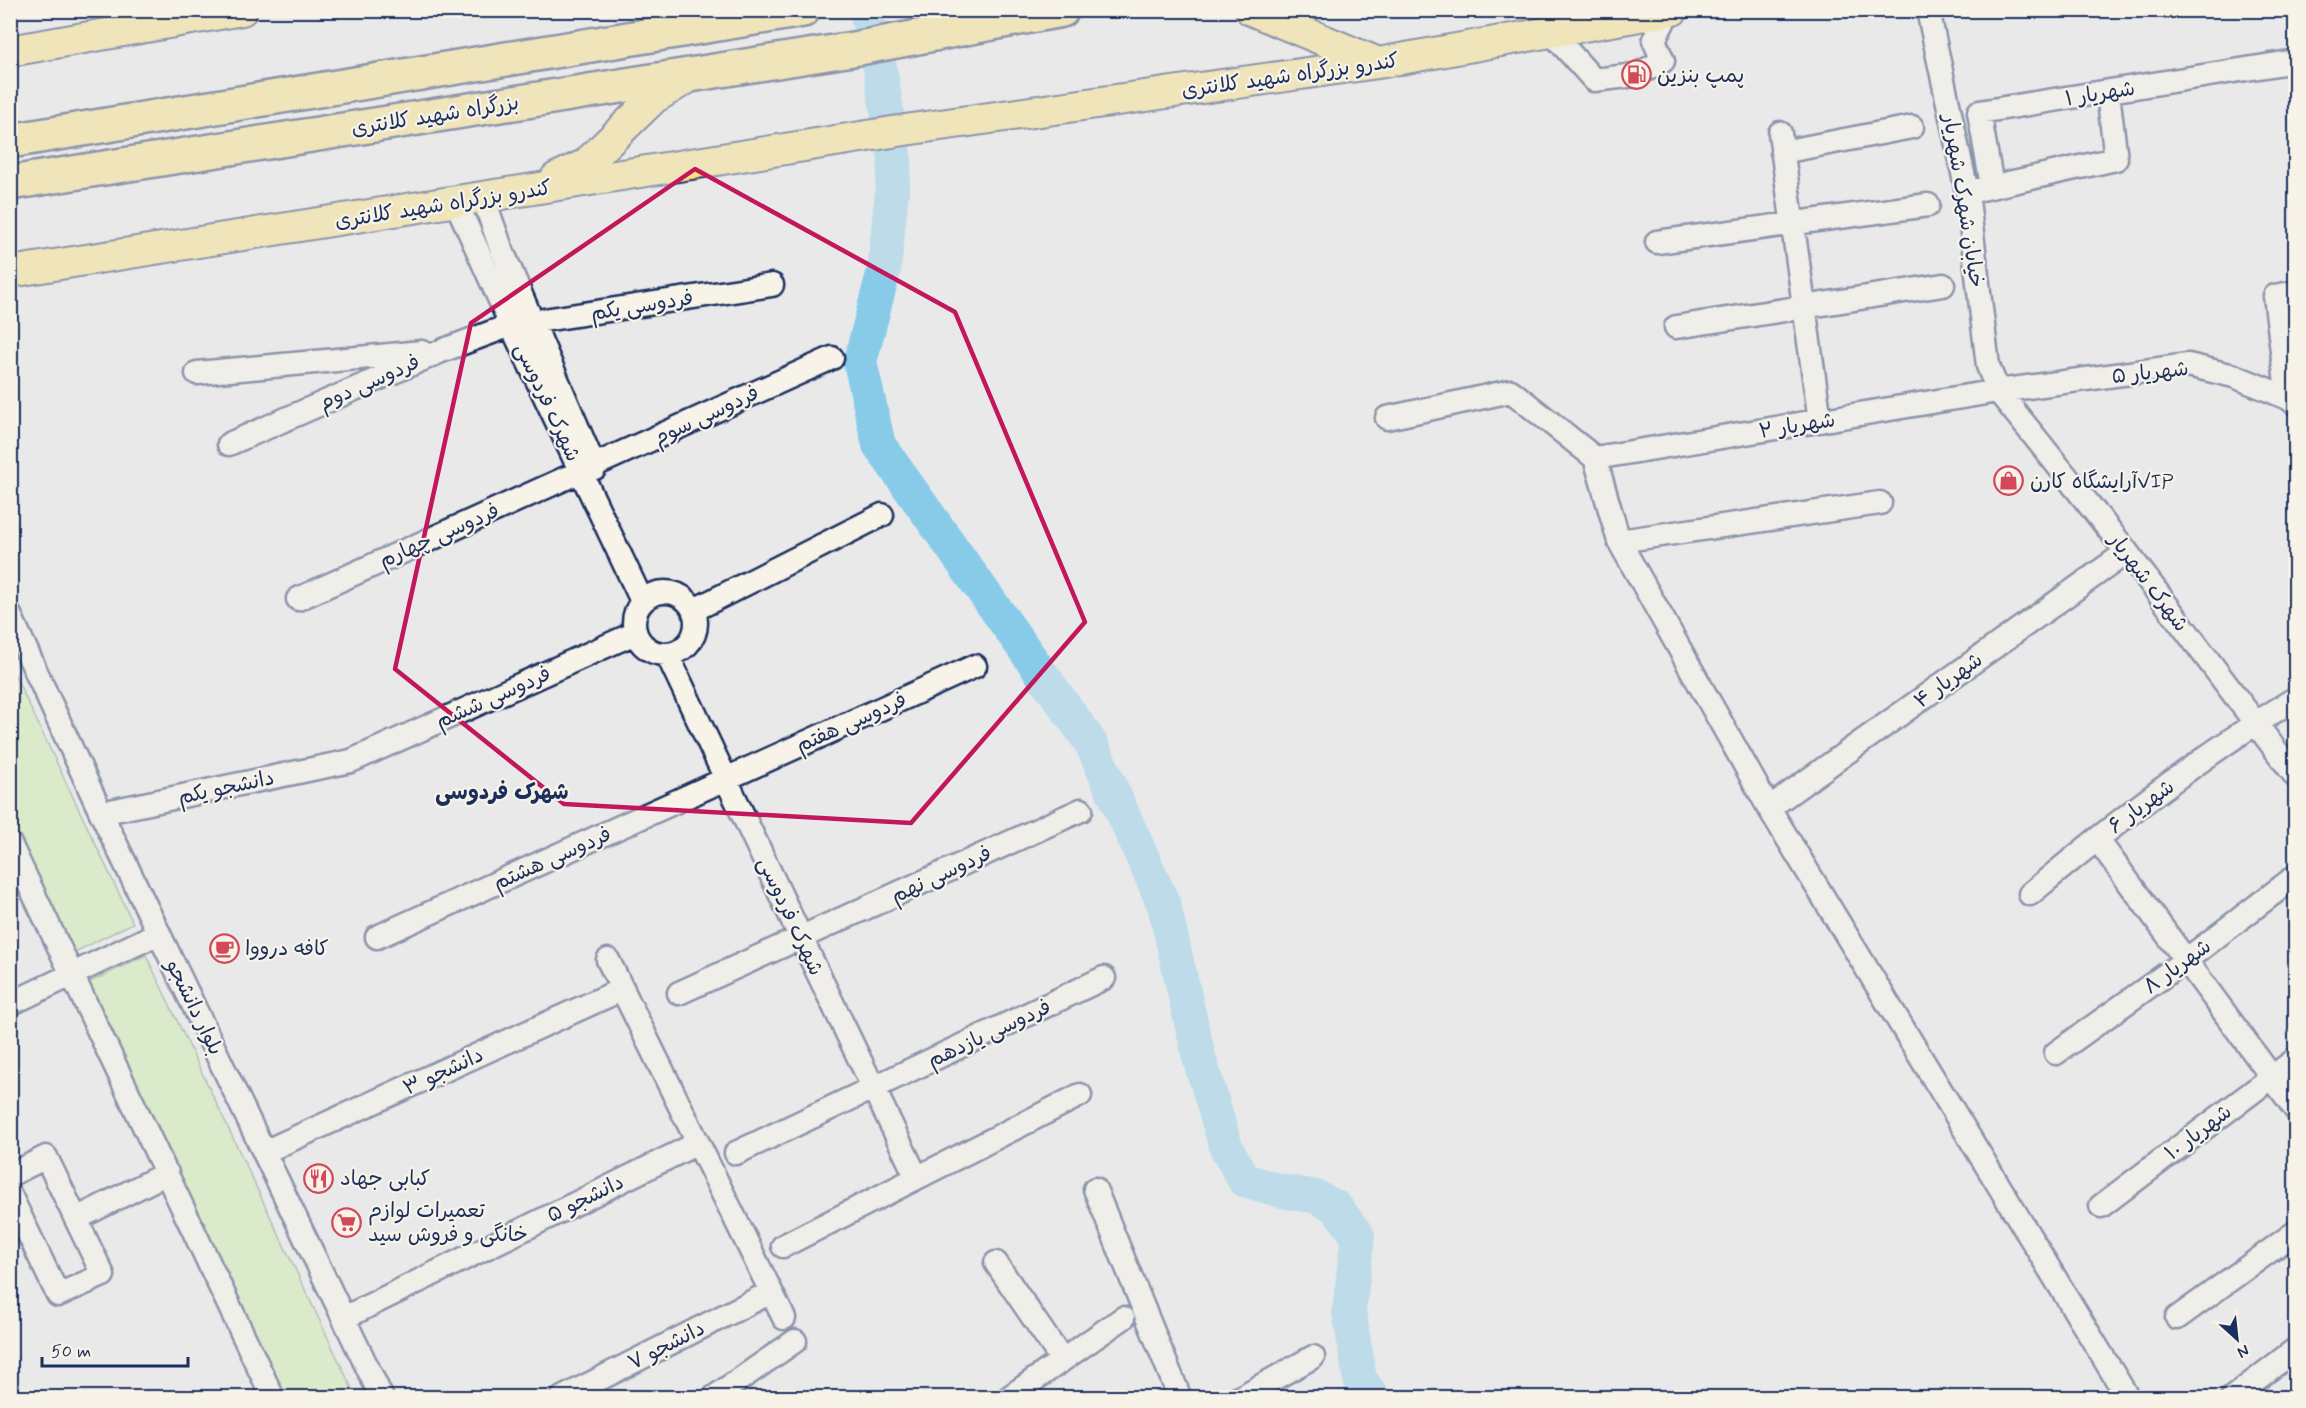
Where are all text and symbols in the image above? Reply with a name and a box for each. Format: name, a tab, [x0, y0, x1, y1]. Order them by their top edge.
street label: کندرو بزرگراه شهید کلانتری	[1180, 47, 1401, 105]
fuel station icon: پمپ بنزین	[1620, 59, 1652, 91]
place label: پمپ بنزین	[1657, 62, 1744, 90]
street label: ۱ شهریار	[2063, 75, 2137, 113]
street label: بزرگراه شهید کلانتری	[349, 89, 521, 143]
street label: خیابان شهرک شهریار	[1935, 111, 1991, 290]
street label: کندرو بزرگراه شهید کلانتری	[333, 174, 554, 236]
street label: فردوسی یکم	[589, 284, 696, 329]
street label: شهرک فردوسی	[507, 339, 587, 466]
street label: فردوسی دوم	[314, 348, 425, 419]
street label: ۵ شهریار	[2110, 355, 2190, 391]
street label: فردوسی سوم	[649, 379, 764, 453]
street label: ۲ شهریار	[1757, 406, 1837, 446]
shop icon: آرایشگاه کارنVIP	[1993, 465, 2025, 497]
place label: آرایشگاه کارنVIP	[2030, 468, 2174, 496]
street label: فردوسی چهارم	[375, 497, 504, 576]
street label: شهرک شهریار	[2101, 526, 2195, 638]
street label: شهریار ۴	[1909, 646, 1989, 715]
street label: فردوسی ششم	[431, 660, 556, 737]
street label: فردوسی هفتم	[792, 686, 912, 761]
street label: دانشجو یکم	[175, 764, 277, 813]
street label: شهریار ۶	[2103, 773, 2180, 840]
district label: شهرک فردوسی	[435, 779, 569, 807]
street label: فردوسی هشتم	[489, 820, 616, 898]
street label: فردوسی نهم	[887, 839, 997, 911]
street label: شهرک فردوسی	[750, 853, 830, 980]
cafe icon: کافه درووا	[208, 932, 240, 964]
street label: شهریار ۸	[2138, 933, 2217, 1001]
place label: کافه درووا	[245, 935, 329, 963]
street label: بلوار دانشجو	[158, 954, 229, 1060]
street label: فردوسی یازدهم	[923, 993, 1056, 1076]
street label: دانشجو ۳	[399, 1041, 488, 1103]
street label: شهریار ۱۰	[2159, 1098, 2238, 1167]
restaurant icon: کبابی جهاد	[303, 1162, 335, 1194]
place label: کبابی جهاد	[340, 1165, 430, 1193]
street label: دانشجو ۵	[542, 1168, 629, 1230]
place label: تعمیرات لوازم خانگی و فروش سید	[368, 1197, 528, 1249]
supermarket icon: تعمیرات لوازم خانگی و فروش سید	[331, 1206, 363, 1238]
north arrow	[2207, 1309, 2267, 1369]
street label: دانشجو ۷	[623, 1315, 710, 1377]
scale bar	[42, 1330, 188, 1368]
text: N	[2234, 1339, 2253, 1363]
text: 50 m	[51, 1340, 91, 1364]

